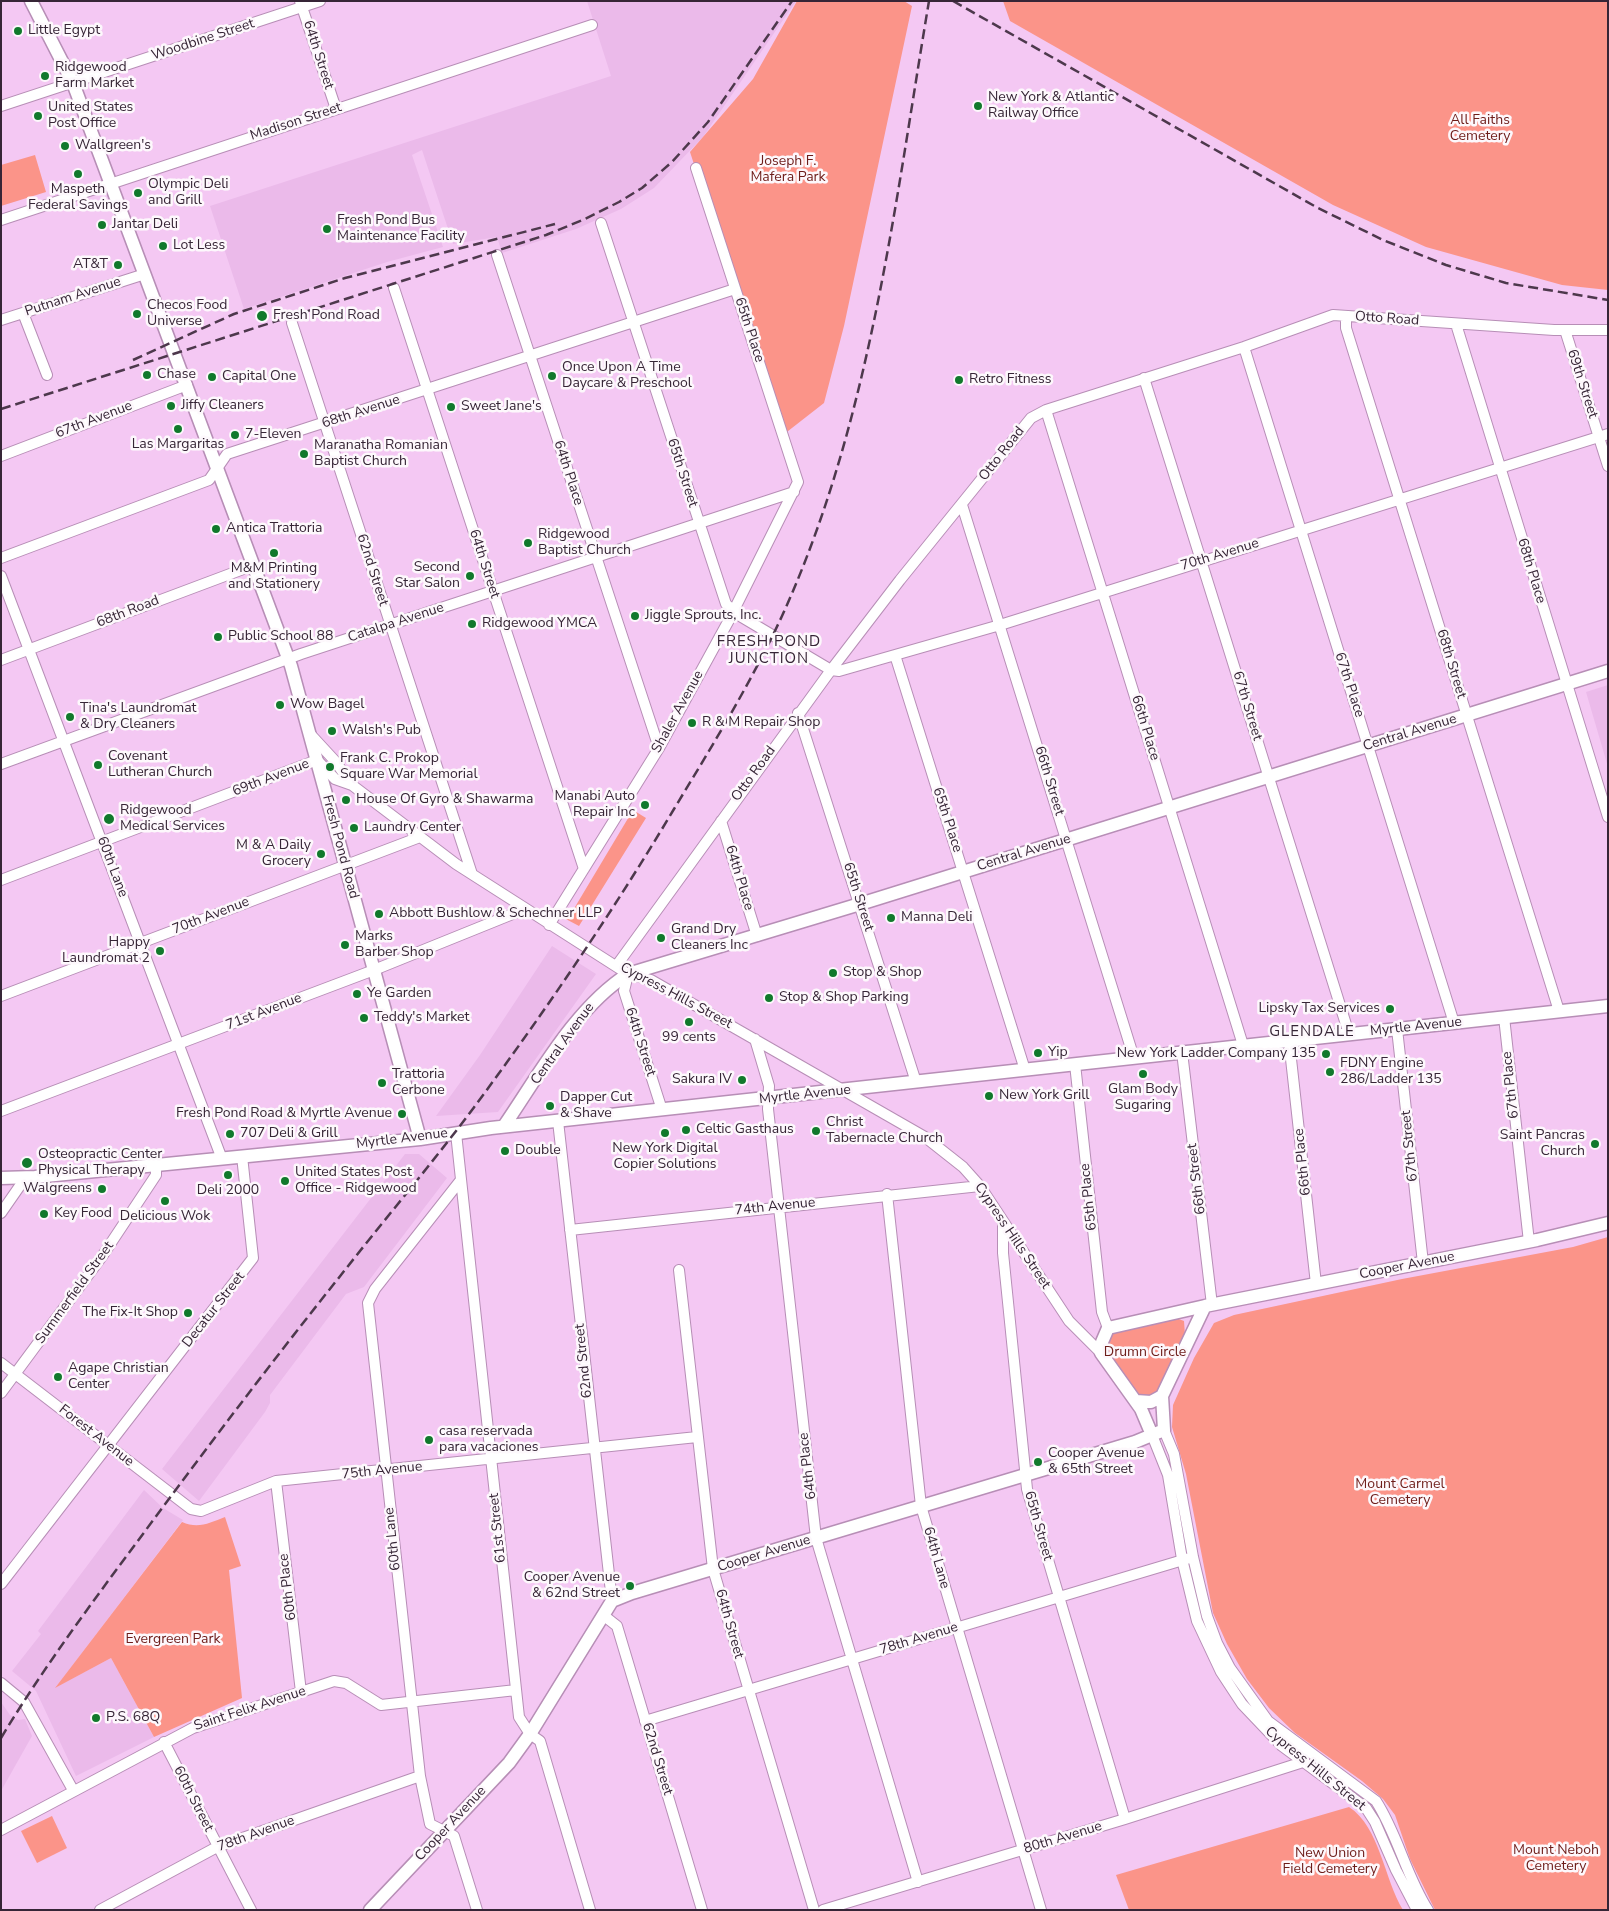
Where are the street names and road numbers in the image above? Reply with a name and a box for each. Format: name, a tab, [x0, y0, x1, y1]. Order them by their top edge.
street label: Woodbine Street	[150, 15, 256, 65]
street label: 64th Street	[299, 18, 337, 92]
street label: Madison Street	[248, 99, 344, 145]
street label: Putnam Avenue	[23, 274, 123, 320]
street label: 65th Place	[731, 295, 767, 365]
street label: Otto Road	[1354, 308, 1420, 330]
street label: 69th Street	[1563, 347, 1601, 421]
street label: 68th Avenue	[320, 392, 402, 432]
street label: 67th Avenue	[53, 398, 135, 442]
street label: Otto Road	[976, 424, 1028, 484]
street label: 65th Street	[663, 436, 701, 510]
street label: 64th Place	[550, 438, 586, 508]
street label: 64th Street	[465, 527, 503, 601]
street label: 62nd Street	[352, 532, 392, 608]
street label: 70th Avenue	[1179, 535, 1261, 575]
street label: 68th Place	[1513, 536, 1549, 606]
street label: 68th Road	[94, 592, 162, 632]
street label: Catalpa Avenue	[346, 600, 446, 646]
street label: 68th Street	[1433, 627, 1469, 701]
street label: 67th Place	[1331, 650, 1367, 720]
street label: Shaler Avenue	[648, 668, 708, 756]
street label: 67th Street	[1229, 669, 1265, 743]
street label: 66th Place	[1127, 693, 1163, 763]
street label: Central Avenue	[1361, 711, 1459, 755]
street label: Otto Road	[728, 743, 780, 805]
street label: 66th Street	[1031, 744, 1067, 818]
street label: 69th Avenue	[230, 756, 312, 800]
street label: 65th Place	[929, 785, 965, 855]
street label: Fresh Pond Road	[318, 793, 362, 901]
street label: Central Avenue	[975, 831, 1073, 875]
street label: 60th Lane	[93, 834, 131, 900]
street label: 64th Place	[721, 843, 757, 913]
street label: 65th Street	[839, 860, 877, 934]
street label: 70th Avenue	[170, 894, 252, 938]
street label: Cypress Hills Street	[617, 959, 735, 1033]
street label: 71st Avenue	[224, 990, 304, 1034]
street label: Central Avenue	[528, 1000, 598, 1088]
street label: 64th Street	[621, 1005, 659, 1079]
street label: Myrtle Avenue	[1369, 1014, 1463, 1040]
street label: 67th Place	[1499, 1051, 1523, 1119]
street label: Myrtle Avenue	[758, 1082, 852, 1108]
street label: 67th Street	[1398, 1110, 1422, 1182]
street label: Myrtle Avenue	[355, 1125, 449, 1153]
street label: 66th Place	[1291, 1128, 1315, 1196]
street label: 66th Street	[1184, 1143, 1210, 1215]
street label: 65th Place	[1077, 1163, 1101, 1231]
street label: Cypress Hills Street	[970, 1180, 1054, 1292]
street label: 74th Avenue	[734, 1194, 816, 1220]
street label: Summerfield Street	[32, 1238, 118, 1348]
street label: Cooper Avenue	[1358, 1249, 1456, 1283]
street label: Decatur Street	[179, 1269, 249, 1351]
street label: 62nd Street	[572, 1323, 596, 1399]
street label: Forest Avenue	[55, 1402, 137, 1470]
street label: 64th Place	[796, 1431, 820, 1501]
street label: 75th Avenue	[341, 1458, 423, 1484]
street label: 65th Street	[1020, 1489, 1056, 1563]
street label: 61st Street	[486, 1492, 510, 1564]
street label: 60th Lane	[381, 1506, 405, 1572]
street label: 64th Lane	[919, 1525, 953, 1591]
street label: Cooper Avenue	[715, 1532, 813, 1576]
street label: 60th Place	[276, 1552, 300, 1622]
street label: 64th Street	[711, 1587, 747, 1661]
street label: 78th Avenue	[878, 1619, 960, 1659]
street label: Saint Felix Avenue	[192, 1683, 308, 1735]
street label: 62nd Street	[638, 1721, 676, 1797]
street label: Cypress Hills Street	[1261, 1723, 1369, 1815]
street label: 60th Street	[169, 1763, 217, 1835]
street label: Cooper Avenue	[412, 1783, 490, 1865]
street label: 78th Avenue	[215, 1812, 297, 1856]
street label: 80th Avenue	[1022, 1818, 1104, 1858]

